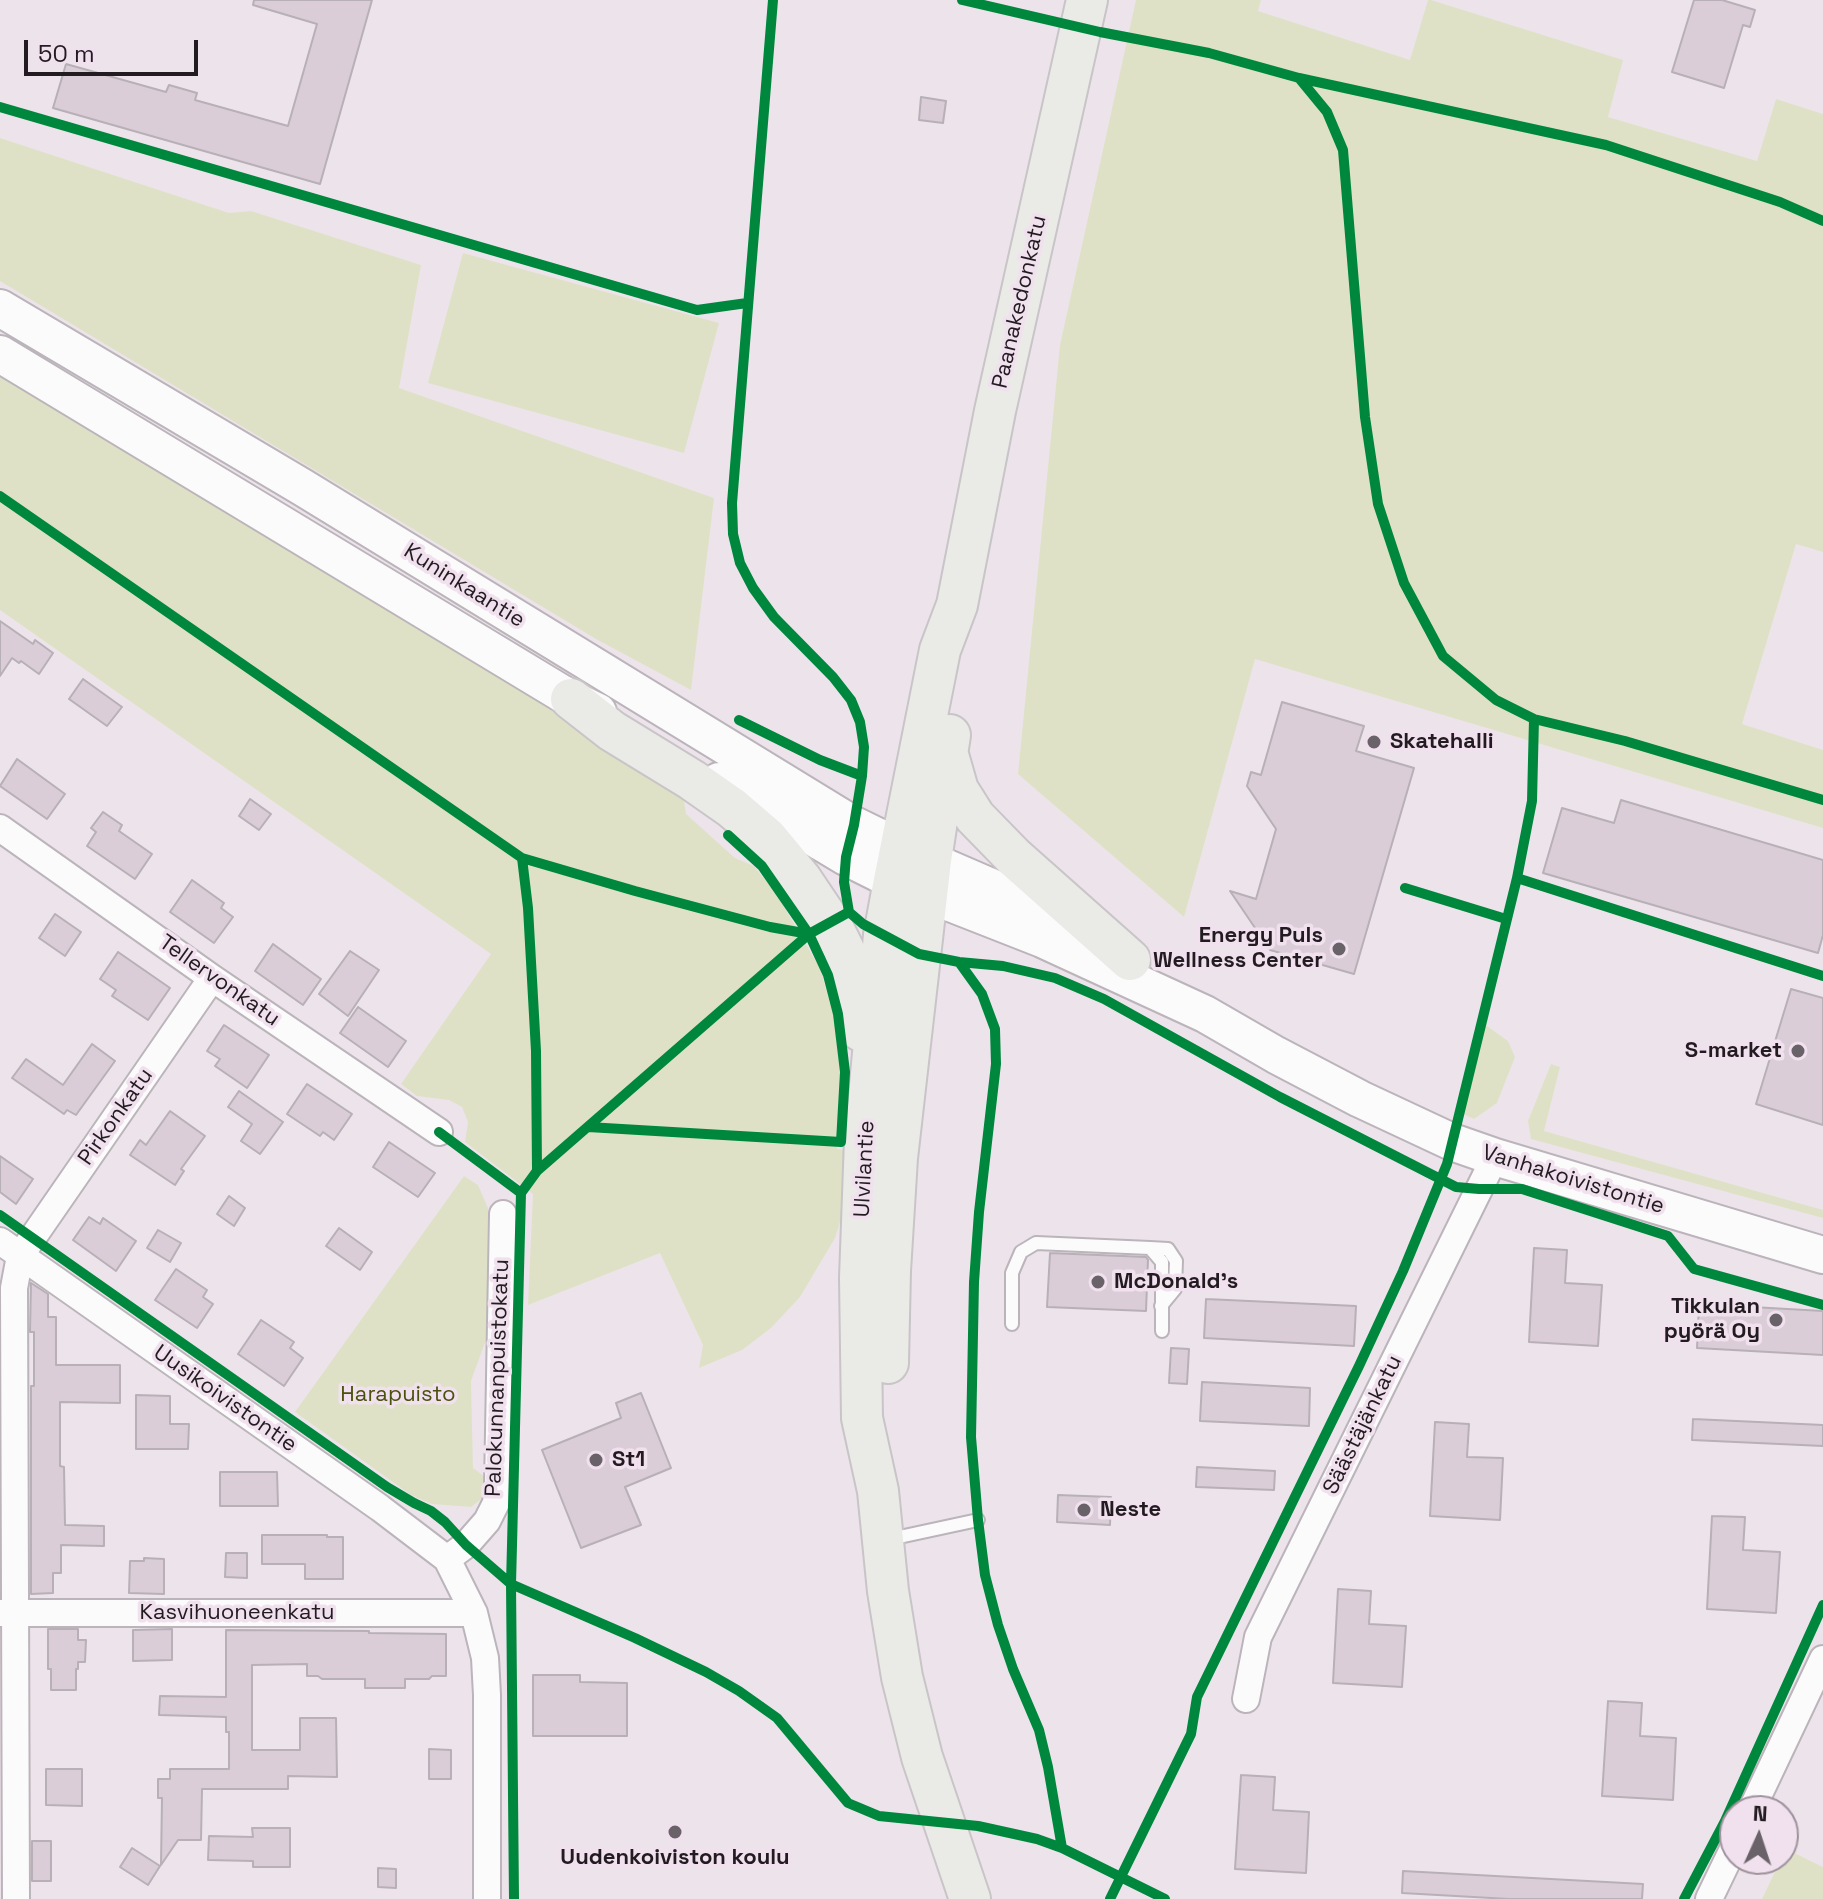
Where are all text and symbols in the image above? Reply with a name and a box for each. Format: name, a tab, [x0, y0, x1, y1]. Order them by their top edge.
scale bar	[28, 24, 202, 74]
text: 50 m	[38, 38, 95, 69]
street label: Paanakedonkatu	[987, 213, 1053, 391]
street label: Kuninkaantie	[399, 538, 529, 634]
place label: Skatehalli	[1390, 729, 1494, 755]
marker: Skatehalli	[1365, 733, 1383, 751]
place label: Energy Puls Wellness Center	[1153, 923, 1323, 974]
street label: Tellervonkatu	[153, 930, 285, 1032]
marker: Energy Puls Wellness Center	[1330, 940, 1348, 958]
place label: S-market	[1685, 1038, 1782, 1064]
marker: S-market	[1789, 1042, 1807, 1060]
street label: Pirkonkatu	[73, 1063, 159, 1171]
street label: Ulvilantie	[849, 1120, 881, 1218]
street label: Vanhakoivistontie	[1479, 1140, 1667, 1220]
street label: Palokunnanpuistokatu	[481, 1259, 515, 1497]
place label: McDonald's	[1114, 1269, 1238, 1295]
marker: McDonald's	[1089, 1273, 1107, 1291]
place label: Tikkulan pyörä Oy	[1664, 1294, 1760, 1346]
marker: Tikkulan pyörä Oy	[1767, 1311, 1785, 1329]
street label: Uusikoivistontie	[148, 1340, 302, 1458]
street label: Säästäjänkatu	[1318, 1351, 1408, 1499]
park label: Harapuisto	[340, 1382, 456, 1408]
place label: St1	[612, 1447, 645, 1473]
marker: St1	[587, 1451, 605, 1469]
place label: Neste	[1100, 1497, 1161, 1523]
marker: Neste	[1075, 1501, 1093, 1519]
street label: Kasvihuoneenkatu	[140, 1600, 334, 1626]
north arrow	[1719, 1795, 1799, 1875]
text: N	[1752, 1799, 1768, 1827]
marker: Uudenkoiviston koulu	[666, 1823, 684, 1841]
place label: Uudenkoiviston koulu	[560, 1845, 790, 1871]

